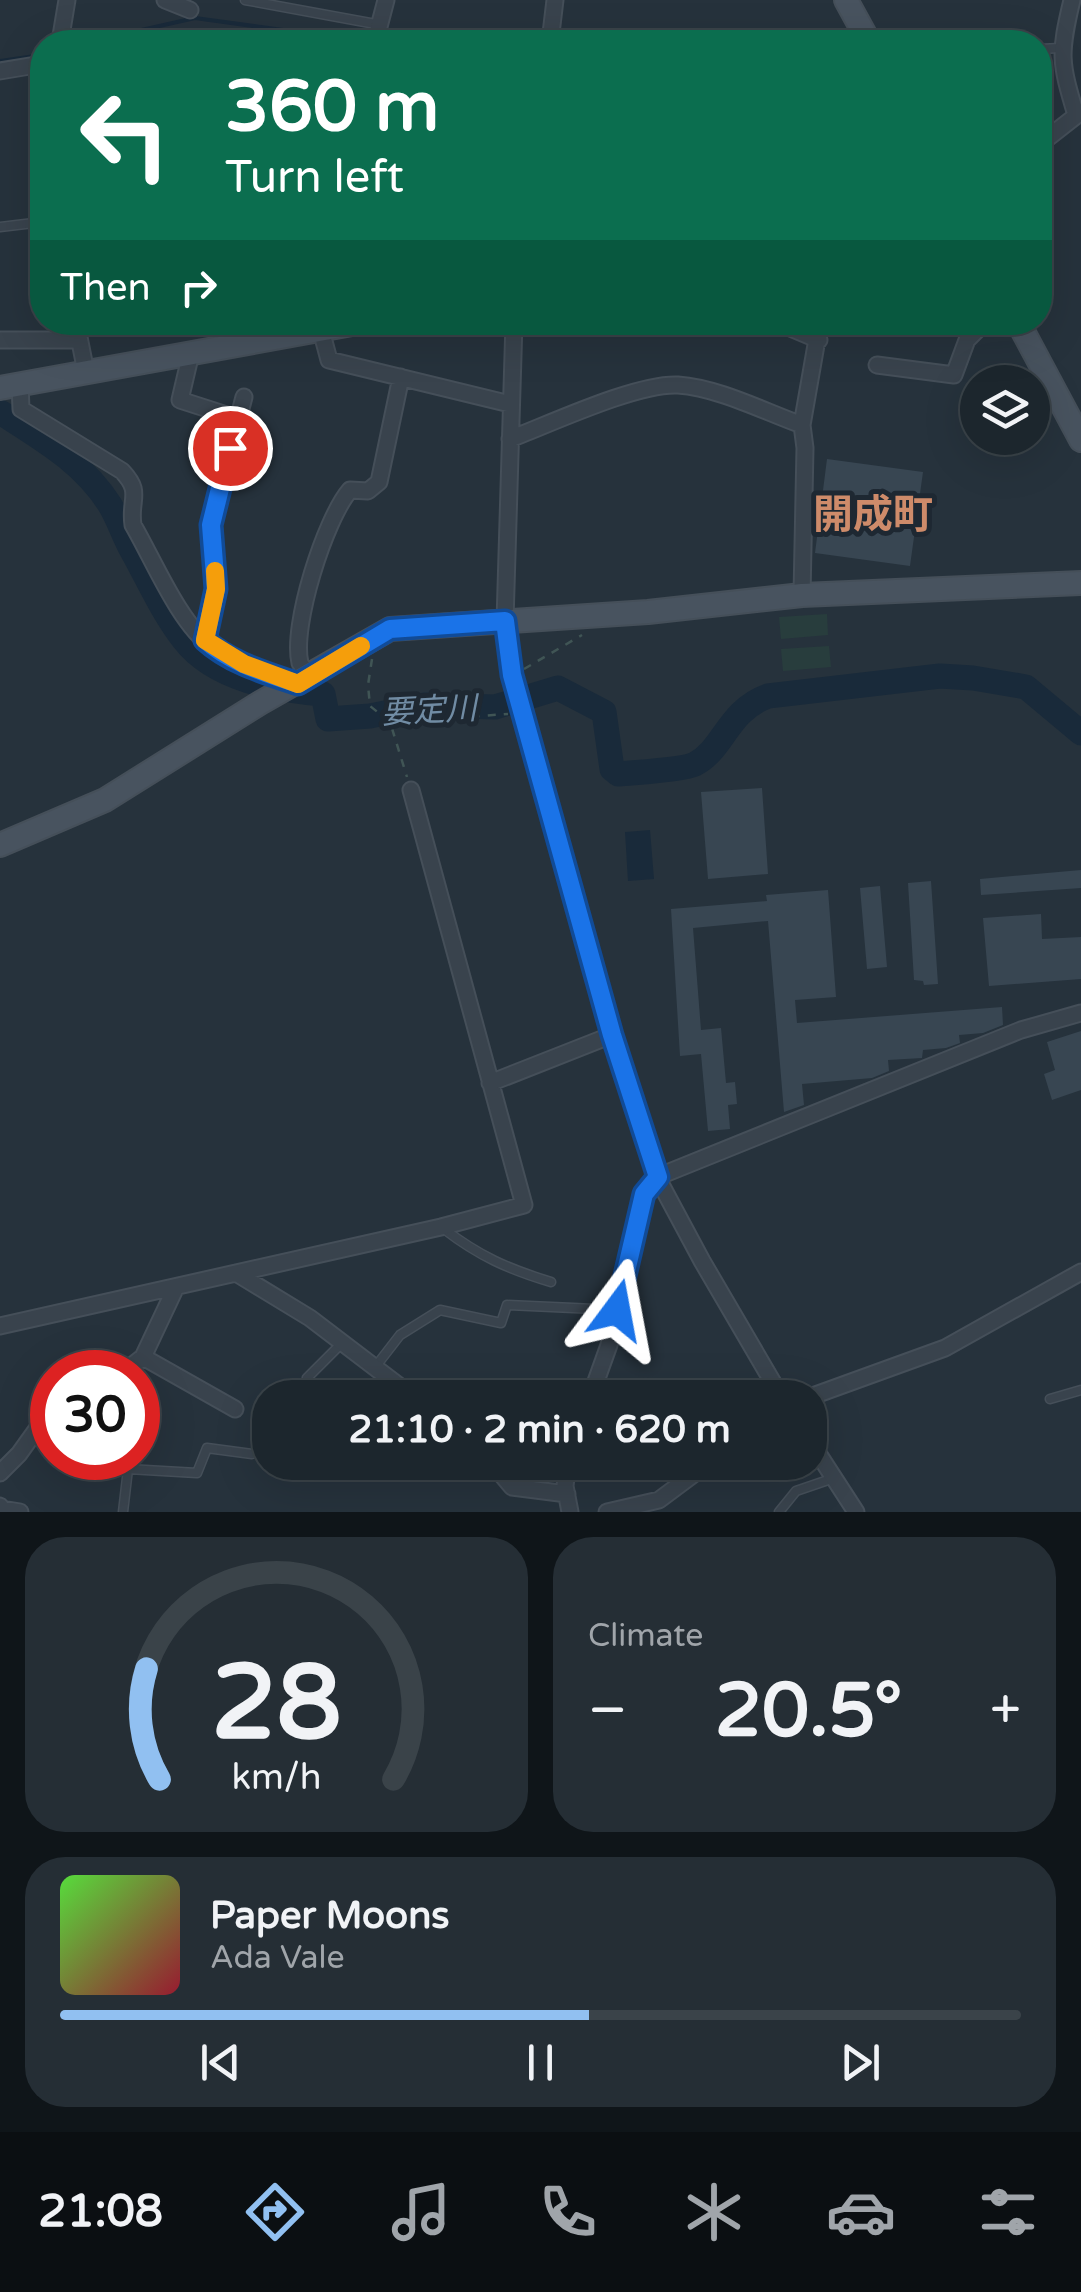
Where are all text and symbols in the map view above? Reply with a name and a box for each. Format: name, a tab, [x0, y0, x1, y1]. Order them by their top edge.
text: 360 m	[225, 66, 439, 150]
icon: left	[60, 70, 190, 200]
text: Turn left	[225, 151, 404, 205]
icon: right	[171, 260, 226, 315]
text: Then	[60, 265, 151, 311]
map controls	[960, 365, 1050, 455]
button: layers	[960, 365, 1050, 455]
pin	[188, 406, 273, 491]
icon: arrive	[203, 421, 258, 476]
district label: 開成町	[813, 491, 933, 539]
water label: 要定川	[380, 689, 481, 732]
position arrow	[565, 1258, 669, 1362]
speed limit sign: 30	[30, 1350, 160, 1480]
text: 21:10 · 2 min · 620 m	[348, 1407, 731, 1453]
text: Climate	[588, 1617, 703, 1655]
text: 28	[211, 1642, 342, 1767]
text: 20.5°	[715, 1666, 902, 1756]
text: −	[588, 1678, 627, 1744]
text: +	[990, 1678, 1021, 1744]
text: km/h	[232, 1756, 321, 1799]
text: Paper Moons	[210, 1893, 450, 1939]
text: Ada Vale	[210, 1939, 345, 1977]
icon: previous	[193, 2035, 248, 2090]
icon: pause	[513, 2035, 568, 2090]
icon: next	[833, 2035, 888, 2090]
icon: directions	[240, 2177, 310, 2247]
icon: music	[386, 2177, 456, 2247]
icon: phone	[533, 2177, 603, 2247]
icon: climate	[679, 2177, 749, 2247]
icon: car	[826, 2177, 896, 2247]
icon: filters	[973, 2177, 1043, 2247]
text: 21:08	[38, 2185, 163, 2239]

